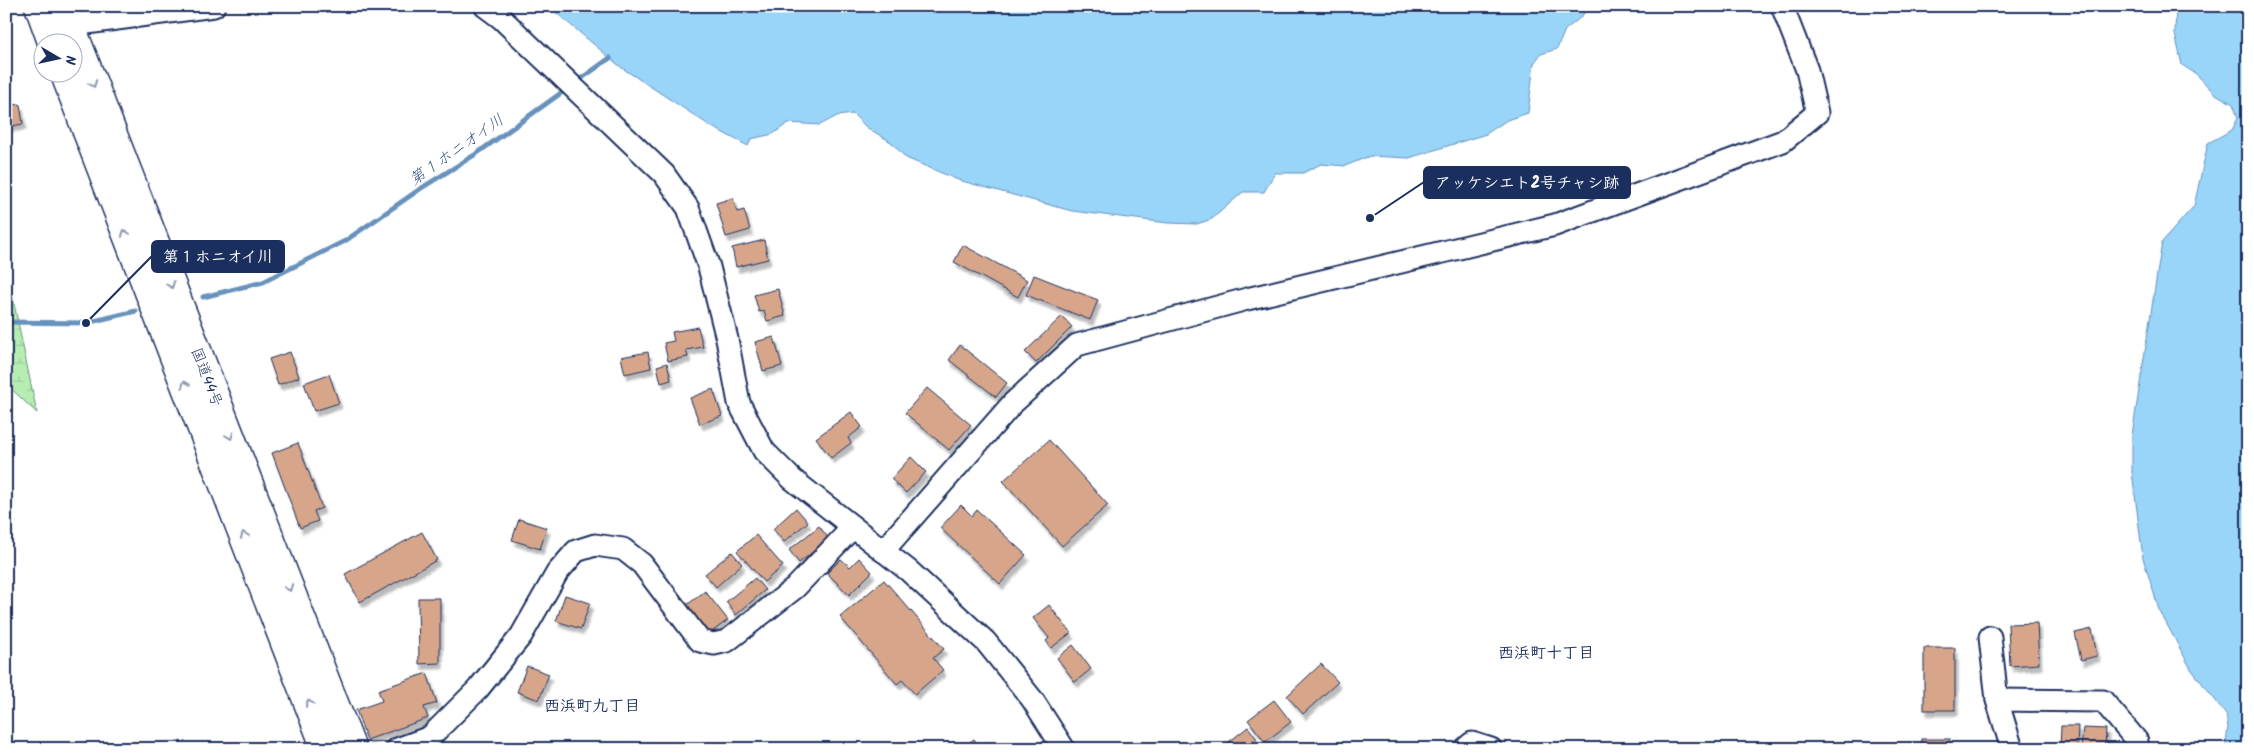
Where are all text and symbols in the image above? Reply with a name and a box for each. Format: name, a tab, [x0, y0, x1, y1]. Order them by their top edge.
north arrow	[32, 32, 82, 82]
text: N	[58, 54, 81, 66]
one-way arrow	[87, 80, 97, 88]
water label: 第１ホニオイ川	[404, 108, 509, 192]
callout: アッケシエト2号チャシ跡	[1424, 167, 1630, 198]
text: アッケシエト2号チャシ跡	[1435, 171, 1619, 196]
one-way arrow	[121, 229, 132, 238]
callout: 第１ホニオイ川	[152, 241, 284, 272]
text: 第１ホニオイ川	[163, 245, 273, 270]
one-way arrow	[165, 280, 175, 289]
street label: 国道44号	[184, 344, 228, 410]
one-way arrow	[181, 380, 191, 389]
one-way arrow	[224, 431, 234, 440]
one-way arrow	[239, 532, 249, 540]
one-way arrow	[283, 583, 293, 592]
district label: 西浜町十丁目	[1498, 641, 1594, 666]
district label: 西浜町九丁目	[544, 694, 640, 719]
one-way arrow	[304, 699, 315, 708]

